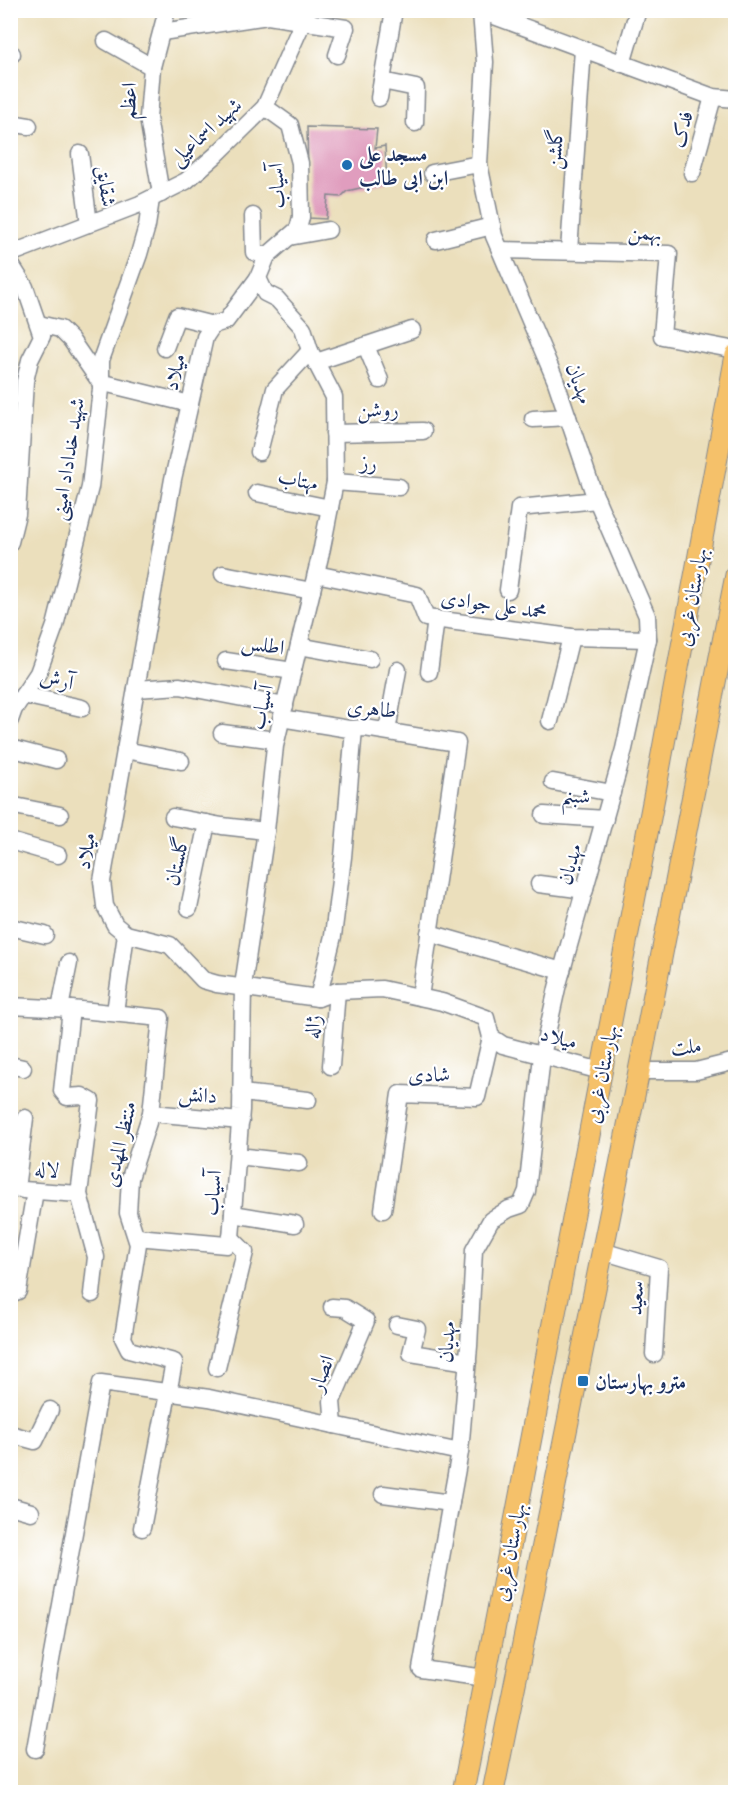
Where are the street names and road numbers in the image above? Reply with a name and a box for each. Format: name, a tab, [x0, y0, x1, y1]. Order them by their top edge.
street label: اعظم	[114, 82, 149, 120]
street label: شهید اسماعیلی	[163, 91, 249, 173]
street label: فدک	[663, 108, 699, 150]
street label: گلشن	[539, 128, 570, 171]
street label: آسیاب	[261, 160, 291, 210]
street label: شقایق	[91, 164, 123, 208]
street label: بهمن	[627, 217, 663, 248]
street label: میلاد	[157, 351, 191, 393]
street label: مهدیان	[559, 359, 600, 408]
street label: روشن	[357, 395, 399, 424]
street label: شهید خداداد امینی	[44, 396, 92, 523]
street label: رز	[357, 448, 379, 476]
street label: مهتاب	[275, 462, 321, 497]
street label: بهارستان غربی	[669, 546, 715, 649]
street label: محمد علی جوادی	[439, 583, 549, 628]
street label: اطلس	[239, 627, 286, 662]
street label: آرش	[38, 662, 79, 697]
street label: آسیاب	[243, 679, 280, 732]
street label: طاهری	[346, 692, 398, 724]
street label: شبنم	[560, 781, 591, 817]
street label: میلاد	[69, 830, 101, 872]
street label: گلستان	[158, 834, 194, 888]
street label: مهدیان	[550, 840, 589, 888]
street label: ژاله	[297, 1014, 327, 1040]
street label: میلاد	[538, 1019, 580, 1055]
street label: بهارستان غربی	[578, 1023, 626, 1126]
street label: ملت	[669, 1031, 703, 1061]
street label: شادی	[408, 1060, 450, 1088]
street label: دانش	[177, 1079, 219, 1110]
street label: منتظر المهدی	[96, 1098, 142, 1190]
street label: لاله	[34, 1155, 60, 1183]
street label: آسیاب	[197, 1167, 228, 1217]
street label: سعید	[621, 1280, 649, 1316]
street label: مهدیان	[431, 1320, 462, 1364]
street label: انصار	[301, 1351, 340, 1397]
street label: بهارستان غربی	[486, 1501, 534, 1604]

